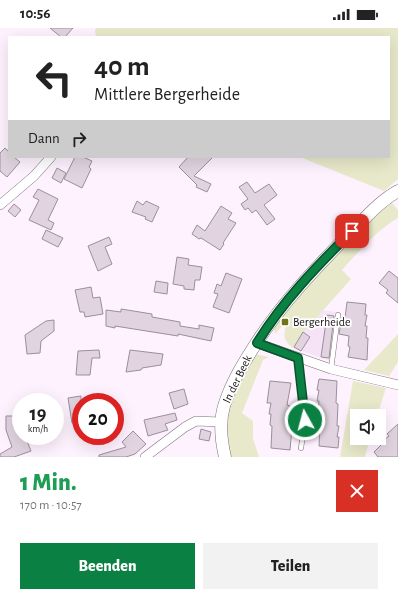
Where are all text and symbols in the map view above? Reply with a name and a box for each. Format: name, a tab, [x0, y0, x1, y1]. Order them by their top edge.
text: 10:56	[20, 6, 50, 21]
icon: left	[28, 52, 80, 104]
text: 40 m	[94, 53, 150, 81]
text: Mittlere Bergerheide	[94, 86, 240, 104]
icon: right	[68, 128, 90, 150]
text: Dann	[28, 131, 60, 146]
pin	[335, 214, 369, 248]
icon: arrive	[341, 220, 363, 242]
place label: Bergerheide	[293, 316, 350, 328]
marker: Bergerheide	[280, 317, 290, 327]
street label: In der Beek	[220, 353, 254, 405]
speed limit sign: 20	[72, 393, 124, 445]
position arrow	[284, 399, 326, 441]
text: 19	[30, 404, 46, 424]
map controls	[350, 409, 386, 445]
button: sound	[350, 409, 386, 445]
text: km/h	[28, 424, 48, 434]
button: close	[336, 470, 378, 512]
text: 1 Min.	[20, 471, 76, 495]
text: 170 m · 10:57	[20, 499, 82, 512]
button: Beenden	[20, 543, 195, 589]
button: Teilen	[203, 543, 378, 589]

